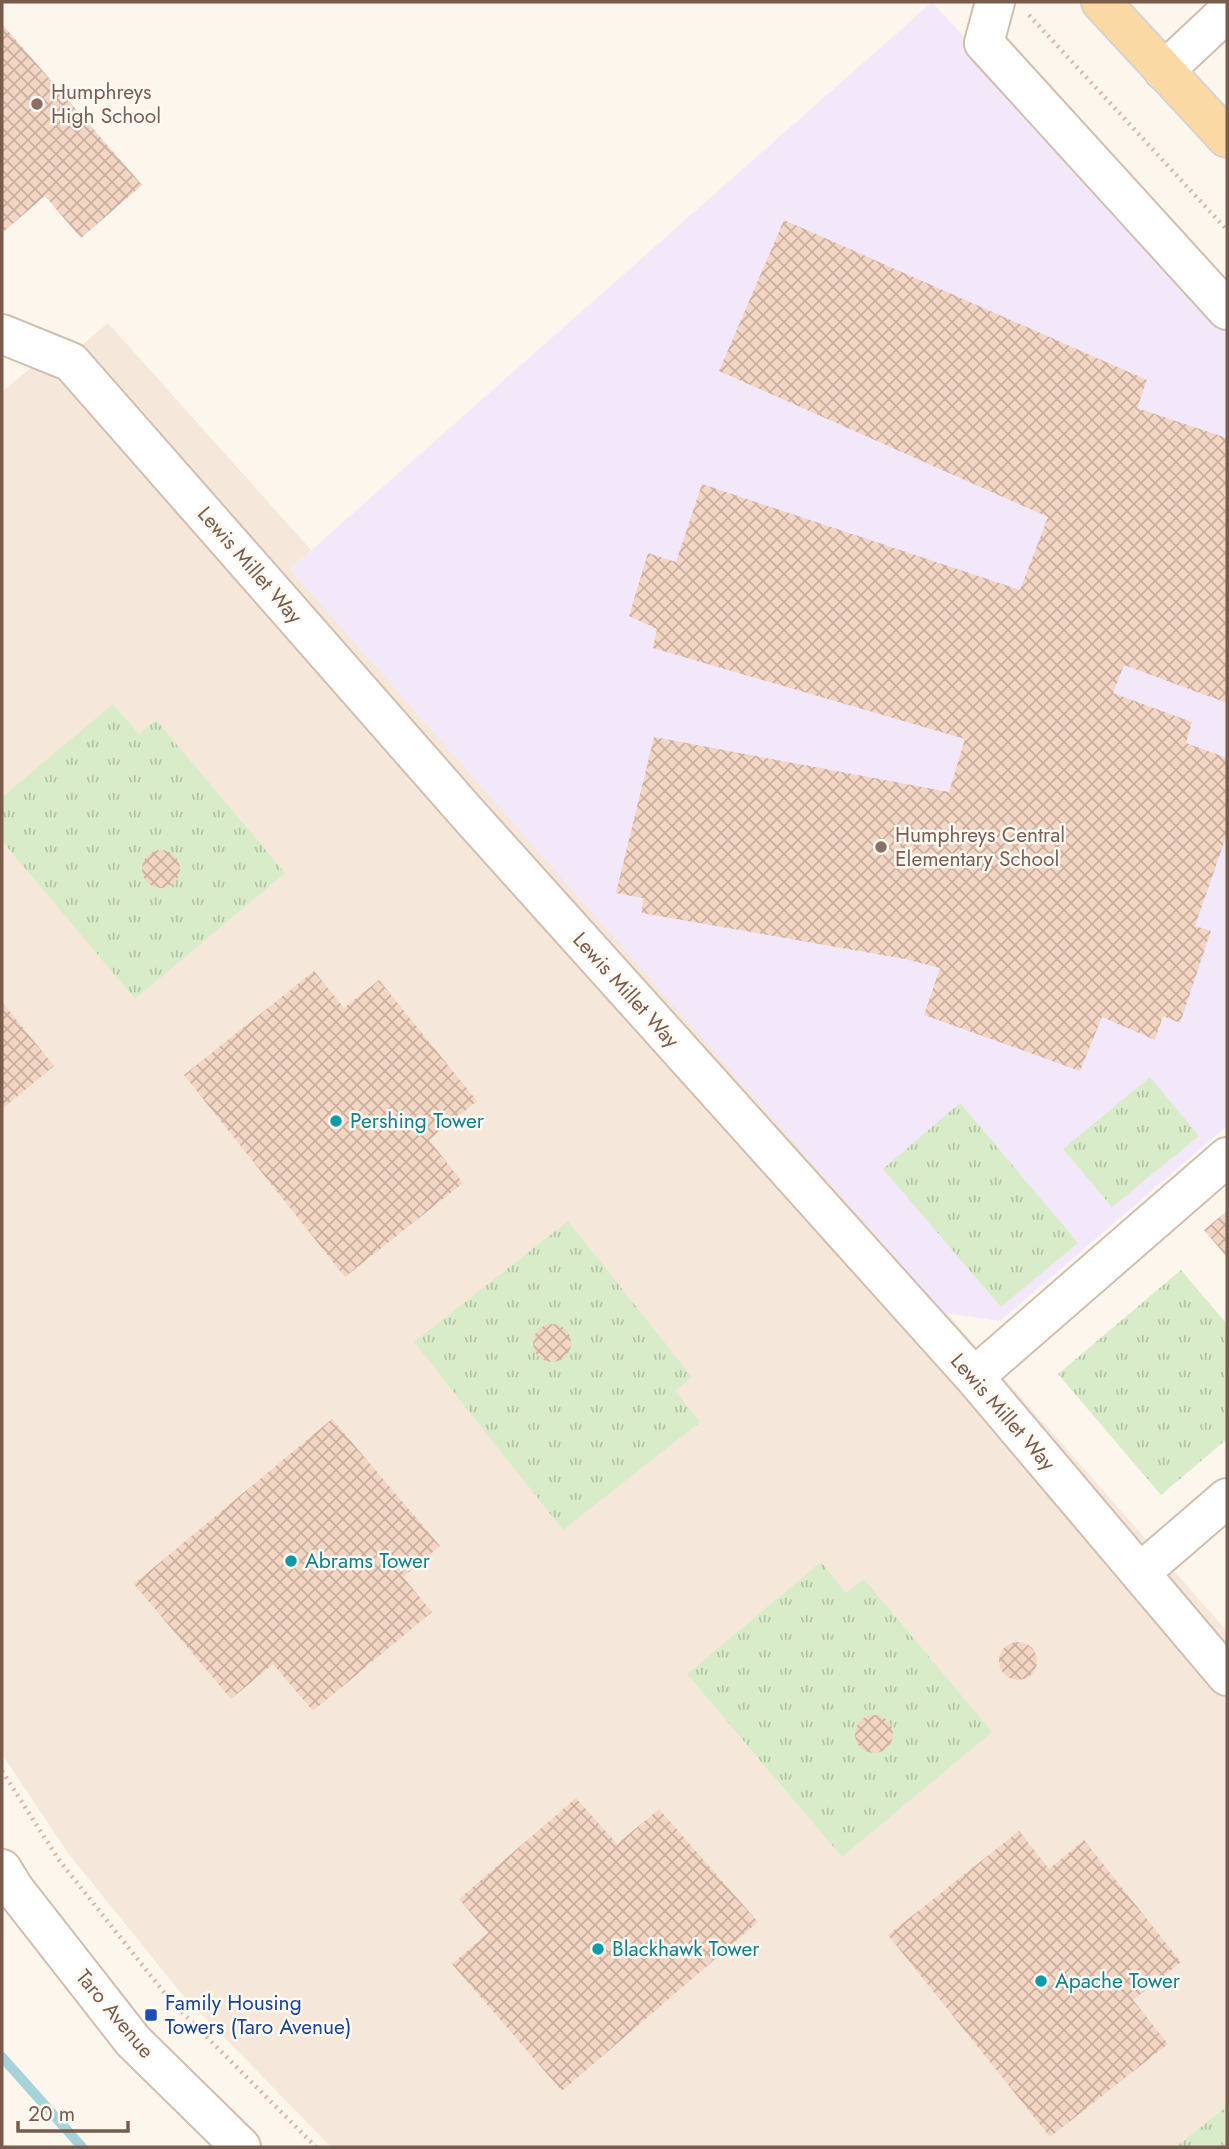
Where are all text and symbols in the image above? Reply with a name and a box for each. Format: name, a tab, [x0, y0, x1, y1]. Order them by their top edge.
place label: Humphreys High School	[51, 77, 161, 131]
marker: Humphreys High School	[29, 96, 45, 112]
street label: Lewis Millet Way	[191, 500, 310, 631]
place label: Humphreys Central Elementary School	[895, 820, 1065, 874]
marker: Humphreys Central Elementary School	[873, 839, 889, 855]
street label: Lewis Millet Way	[566, 925, 687, 1055]
place label: Pershing Tower	[350, 1106, 485, 1136]
marker: Pershing Tower	[328, 1113, 344, 1129]
street label: Lewis Millet Way	[944, 1347, 1063, 1478]
place label: Abrams Tower	[305, 1546, 431, 1576]
marker: Abrams Tower	[283, 1553, 299, 1569]
place label: Blackhawk Tower	[612, 1934, 760, 1964]
marker: Blackhawk Tower	[590, 1941, 606, 1957]
street label: Taro Avenue	[69, 1963, 161, 2065]
place label: Apache Tower	[1055, 1966, 1181, 1996]
marker: Apache Tower	[1033, 1973, 1049, 1989]
place label: Family Housing Towers (Taro Avenue)	[165, 1988, 351, 2042]
marker: Family Housing Towers (Taro Avenue)	[143, 2007, 159, 2023]
scale bar	[18, 2090, 128, 2134]
text: 20 m	[28, 2099, 75, 2129]

